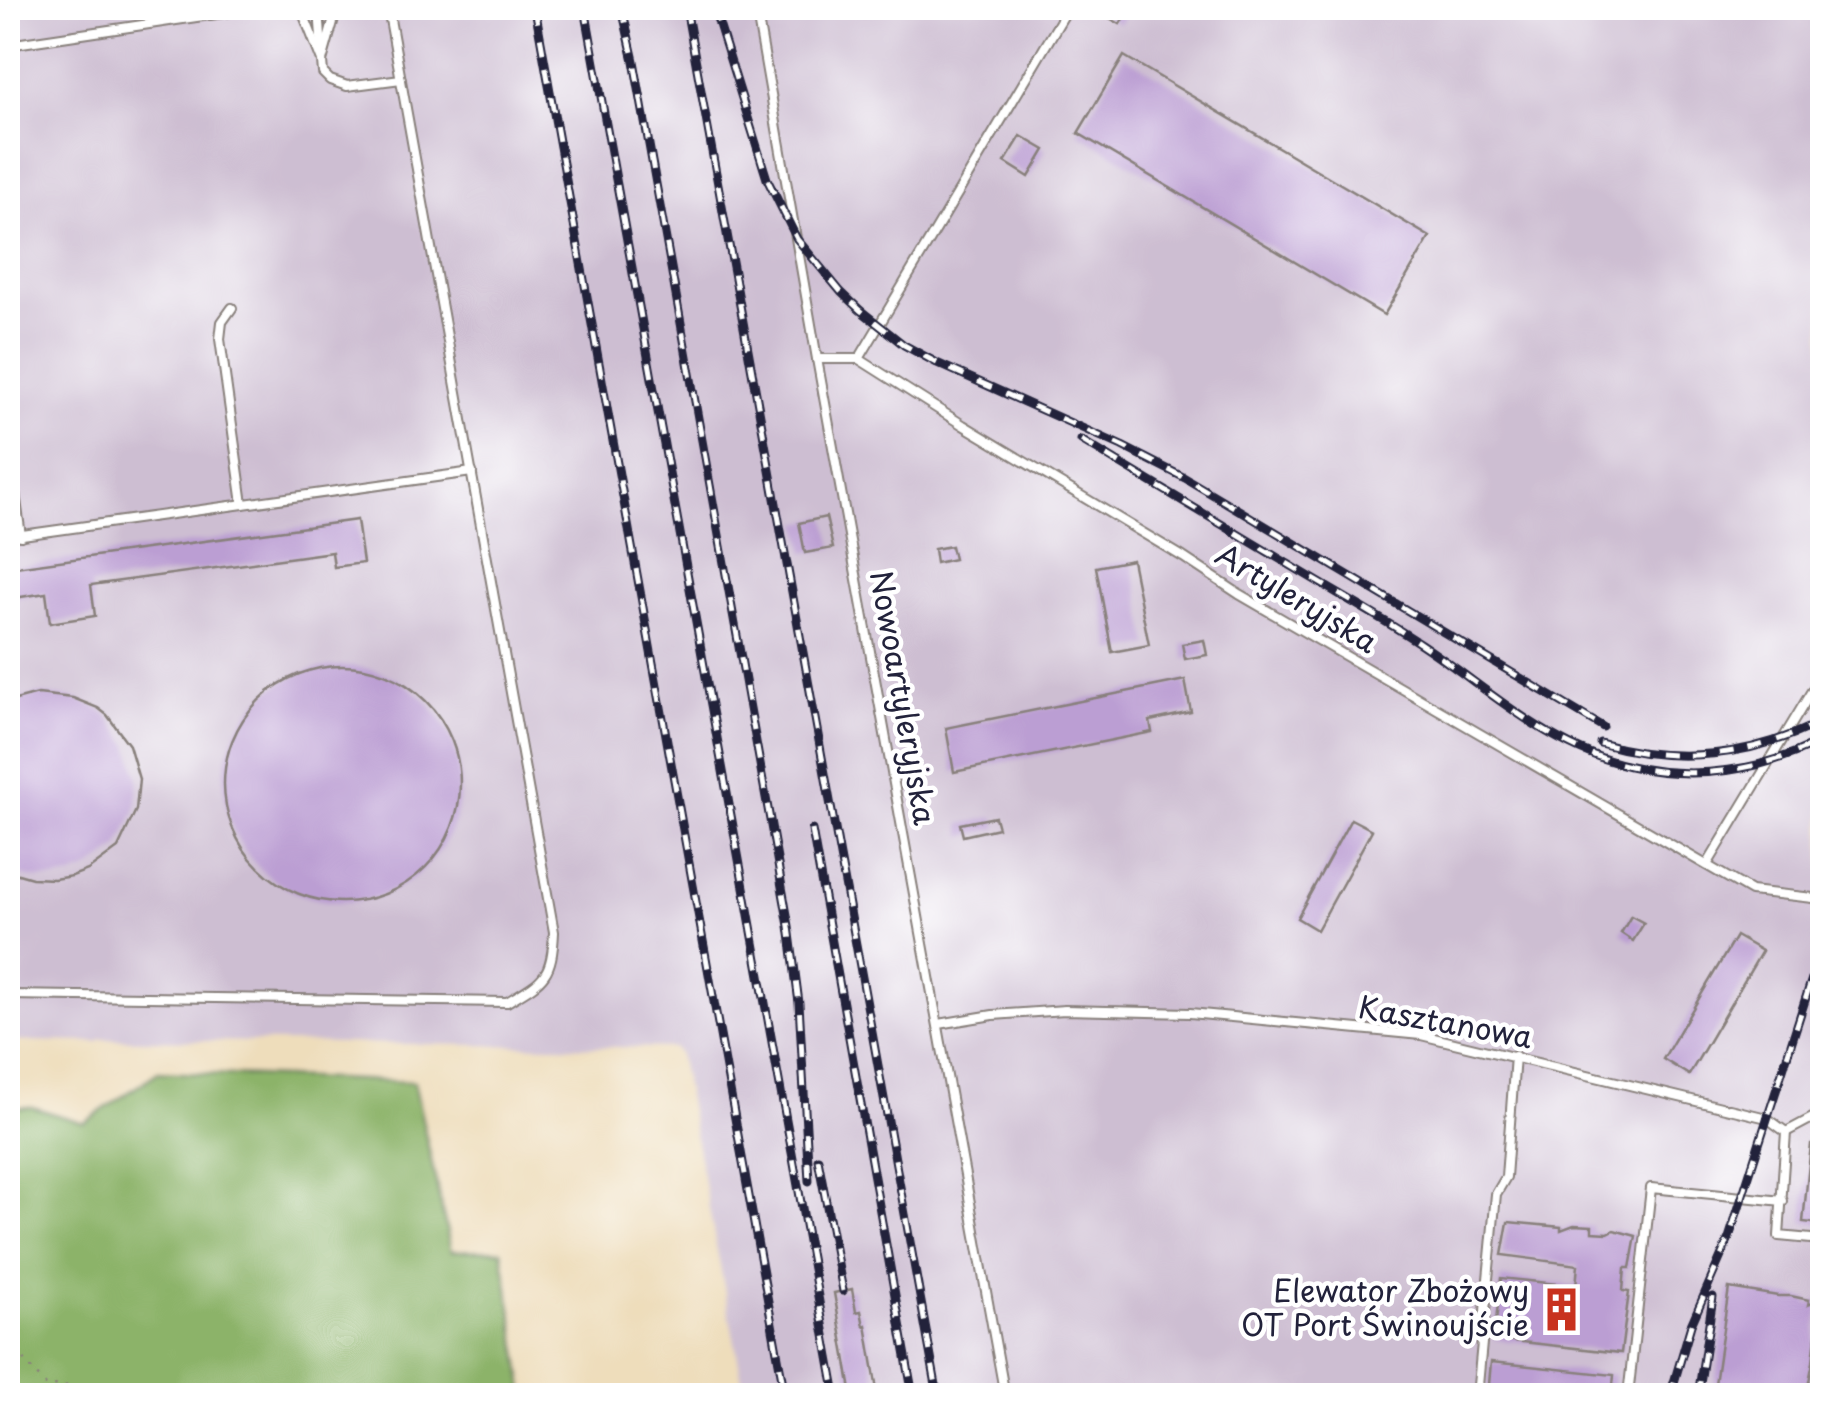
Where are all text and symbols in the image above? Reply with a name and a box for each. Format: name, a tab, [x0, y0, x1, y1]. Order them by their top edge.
street label: Artyleryjska	[1208, 531, 1387, 663]
street label: Nowoartyleryjska	[860, 567, 949, 829]
street label: Kasztanowa	[1355, 983, 1536, 1058]
place label: Elewator Zbożowy OT Port Świnoujście	[1241, 1267, 1529, 1346]
building icon: Elewator Zbożowy OT Port Świnoujście	[1538, 1285, 1586, 1333]

